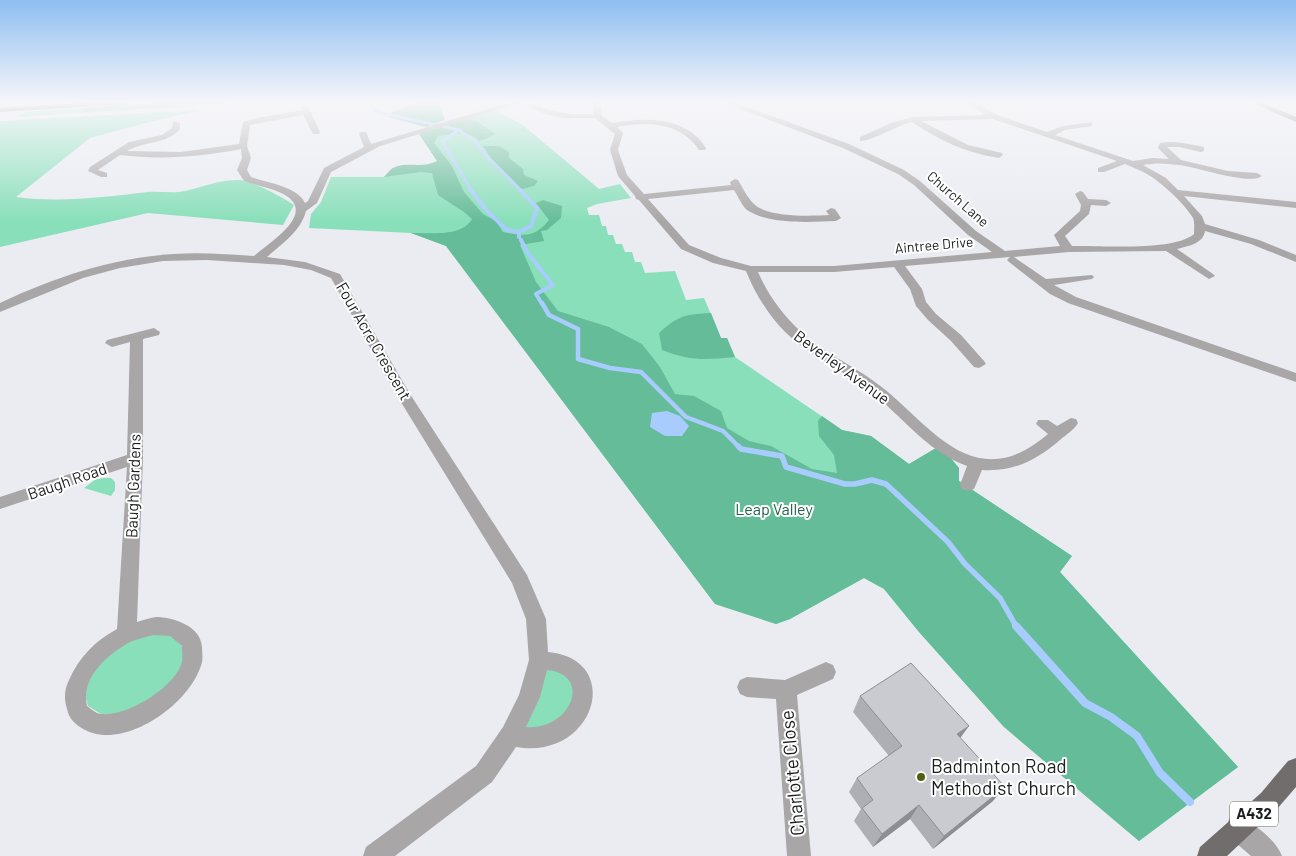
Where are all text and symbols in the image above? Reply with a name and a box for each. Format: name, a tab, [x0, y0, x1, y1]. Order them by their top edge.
street label: Church Lane	[924, 167, 993, 230]
street label: Aintree Drive	[894, 233, 974, 256]
street label: Four Acre Crescent	[333, 278, 416, 403]
street label: Beverley Avenue	[791, 326, 894, 408]
street label: Baugh Gardens	[121, 434, 144, 538]
street label: Baugh Road	[25, 458, 109, 503]
park label: Leap Valley	[735, 499, 813, 518]
street label: Charlotte Close	[775, 709, 808, 837]
place label: Badminton Road Methodist Church	[931, 754, 1076, 799]
marker: Badminton Road Methodist Church	[915, 771, 927, 783]
road number: A432	[1230, 802, 1278, 826]

